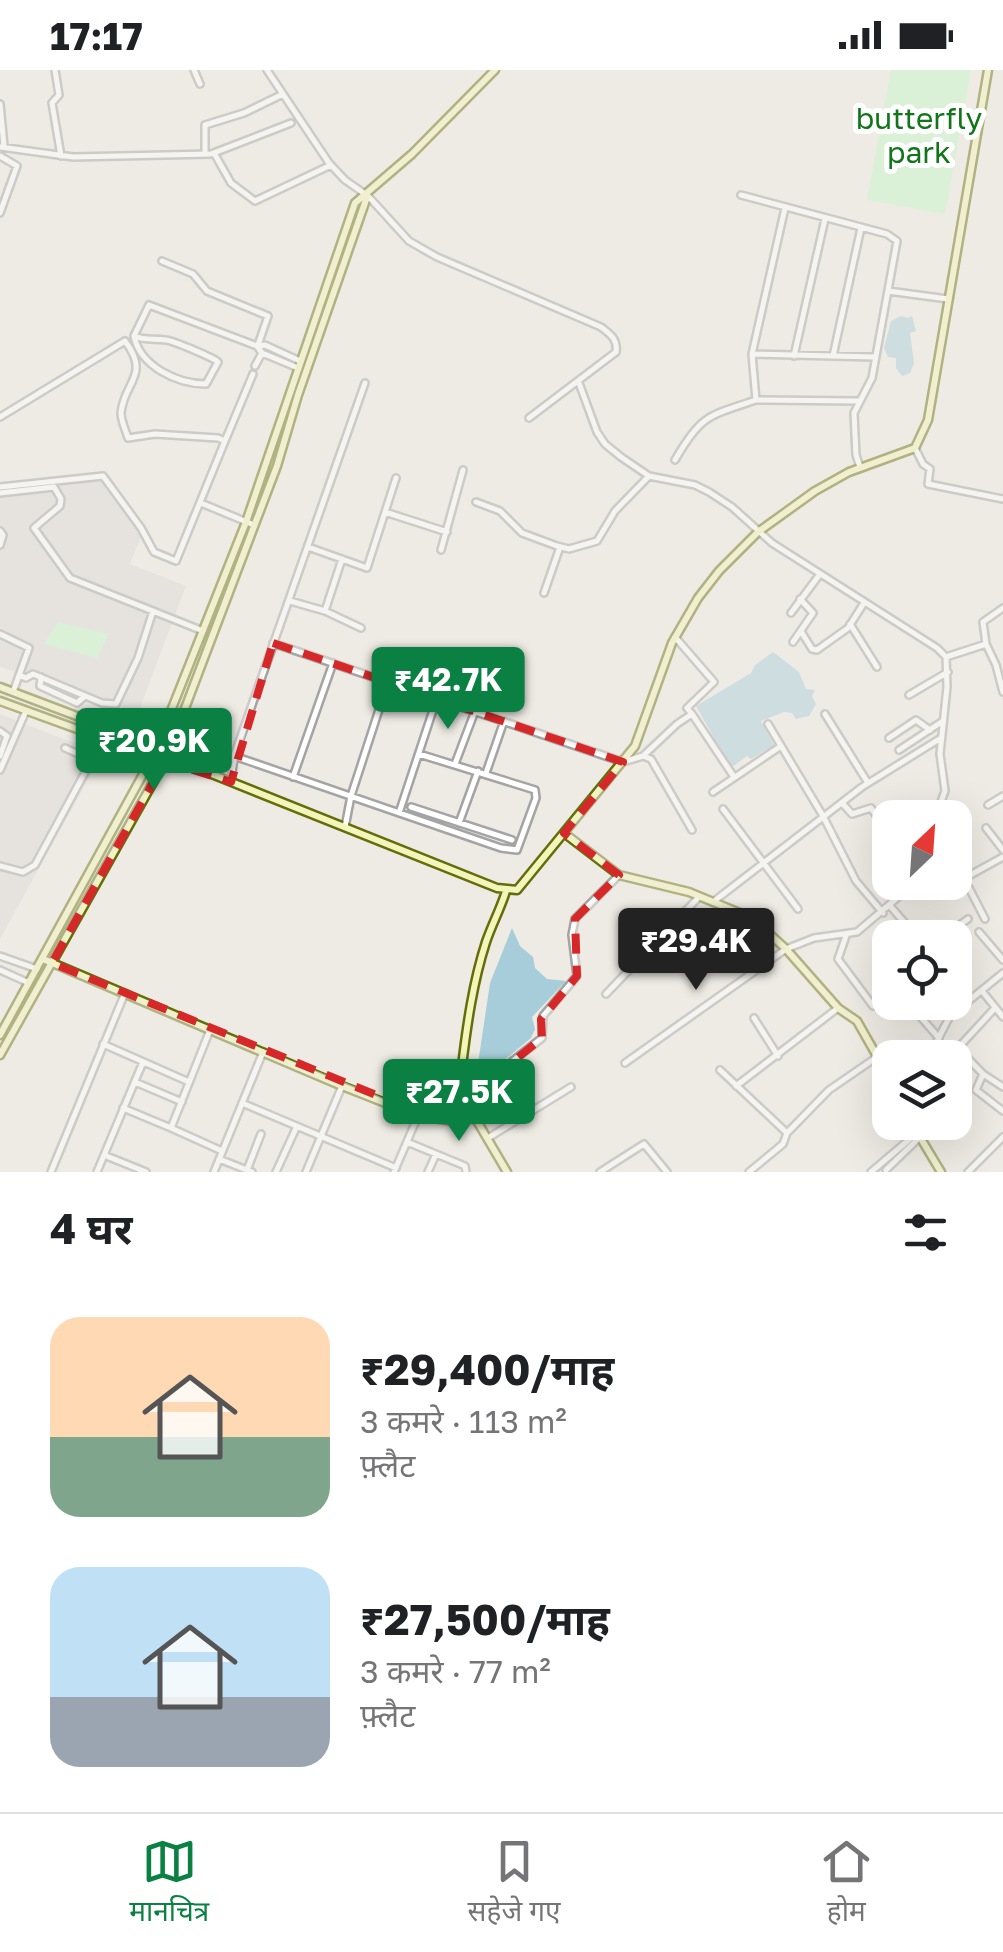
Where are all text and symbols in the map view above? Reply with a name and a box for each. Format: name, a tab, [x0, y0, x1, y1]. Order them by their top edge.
text: 17:17	[50, 13, 143, 58]
park label: butterfly park	[856, 100, 983, 170]
pin: ₹42.7K	[367, 647, 529, 732]
text: ₹42.7K	[394, 660, 502, 698]
pin: ₹20.9K	[73, 708, 235, 793]
text: ₹20.9K	[98, 721, 210, 759]
north arrow	[872, 800, 972, 900]
map controls	[872, 800, 972, 1140]
pin: ₹29.4K	[615, 908, 777, 993]
button: locate	[872, 920, 972, 1020]
text: ₹29.4K	[640, 921, 752, 959]
button: layers	[872, 1040, 972, 1140]
pin: ₹27.5K	[378, 1059, 540, 1144]
text: ₹27.5K	[405, 1072, 513, 1110]
text: 4 घर	[50, 1203, 133, 1253]
icon: filters	[898, 1205, 953, 1260]
text: ₹29,400/माह	[360, 1344, 614, 1394]
icon: home	[130, 1357, 250, 1477]
text: 3 कमरे · 113 m²	[360, 1402, 567, 1440]
text: फ़्लैट	[360, 1446, 415, 1484]
text: ₹27,500/माह	[360, 1594, 610, 1644]
icon: home	[130, 1607, 250, 1727]
text: 3 कमरे · 77 m²	[360, 1652, 551, 1690]
text: फ़्लैट	[360, 1696, 415, 1734]
tab: मानचित्र	[129, 1834, 209, 1932]
tab: सहेजे गए	[468, 1834, 560, 1932]
tab: होम	[819, 1834, 874, 1932]

